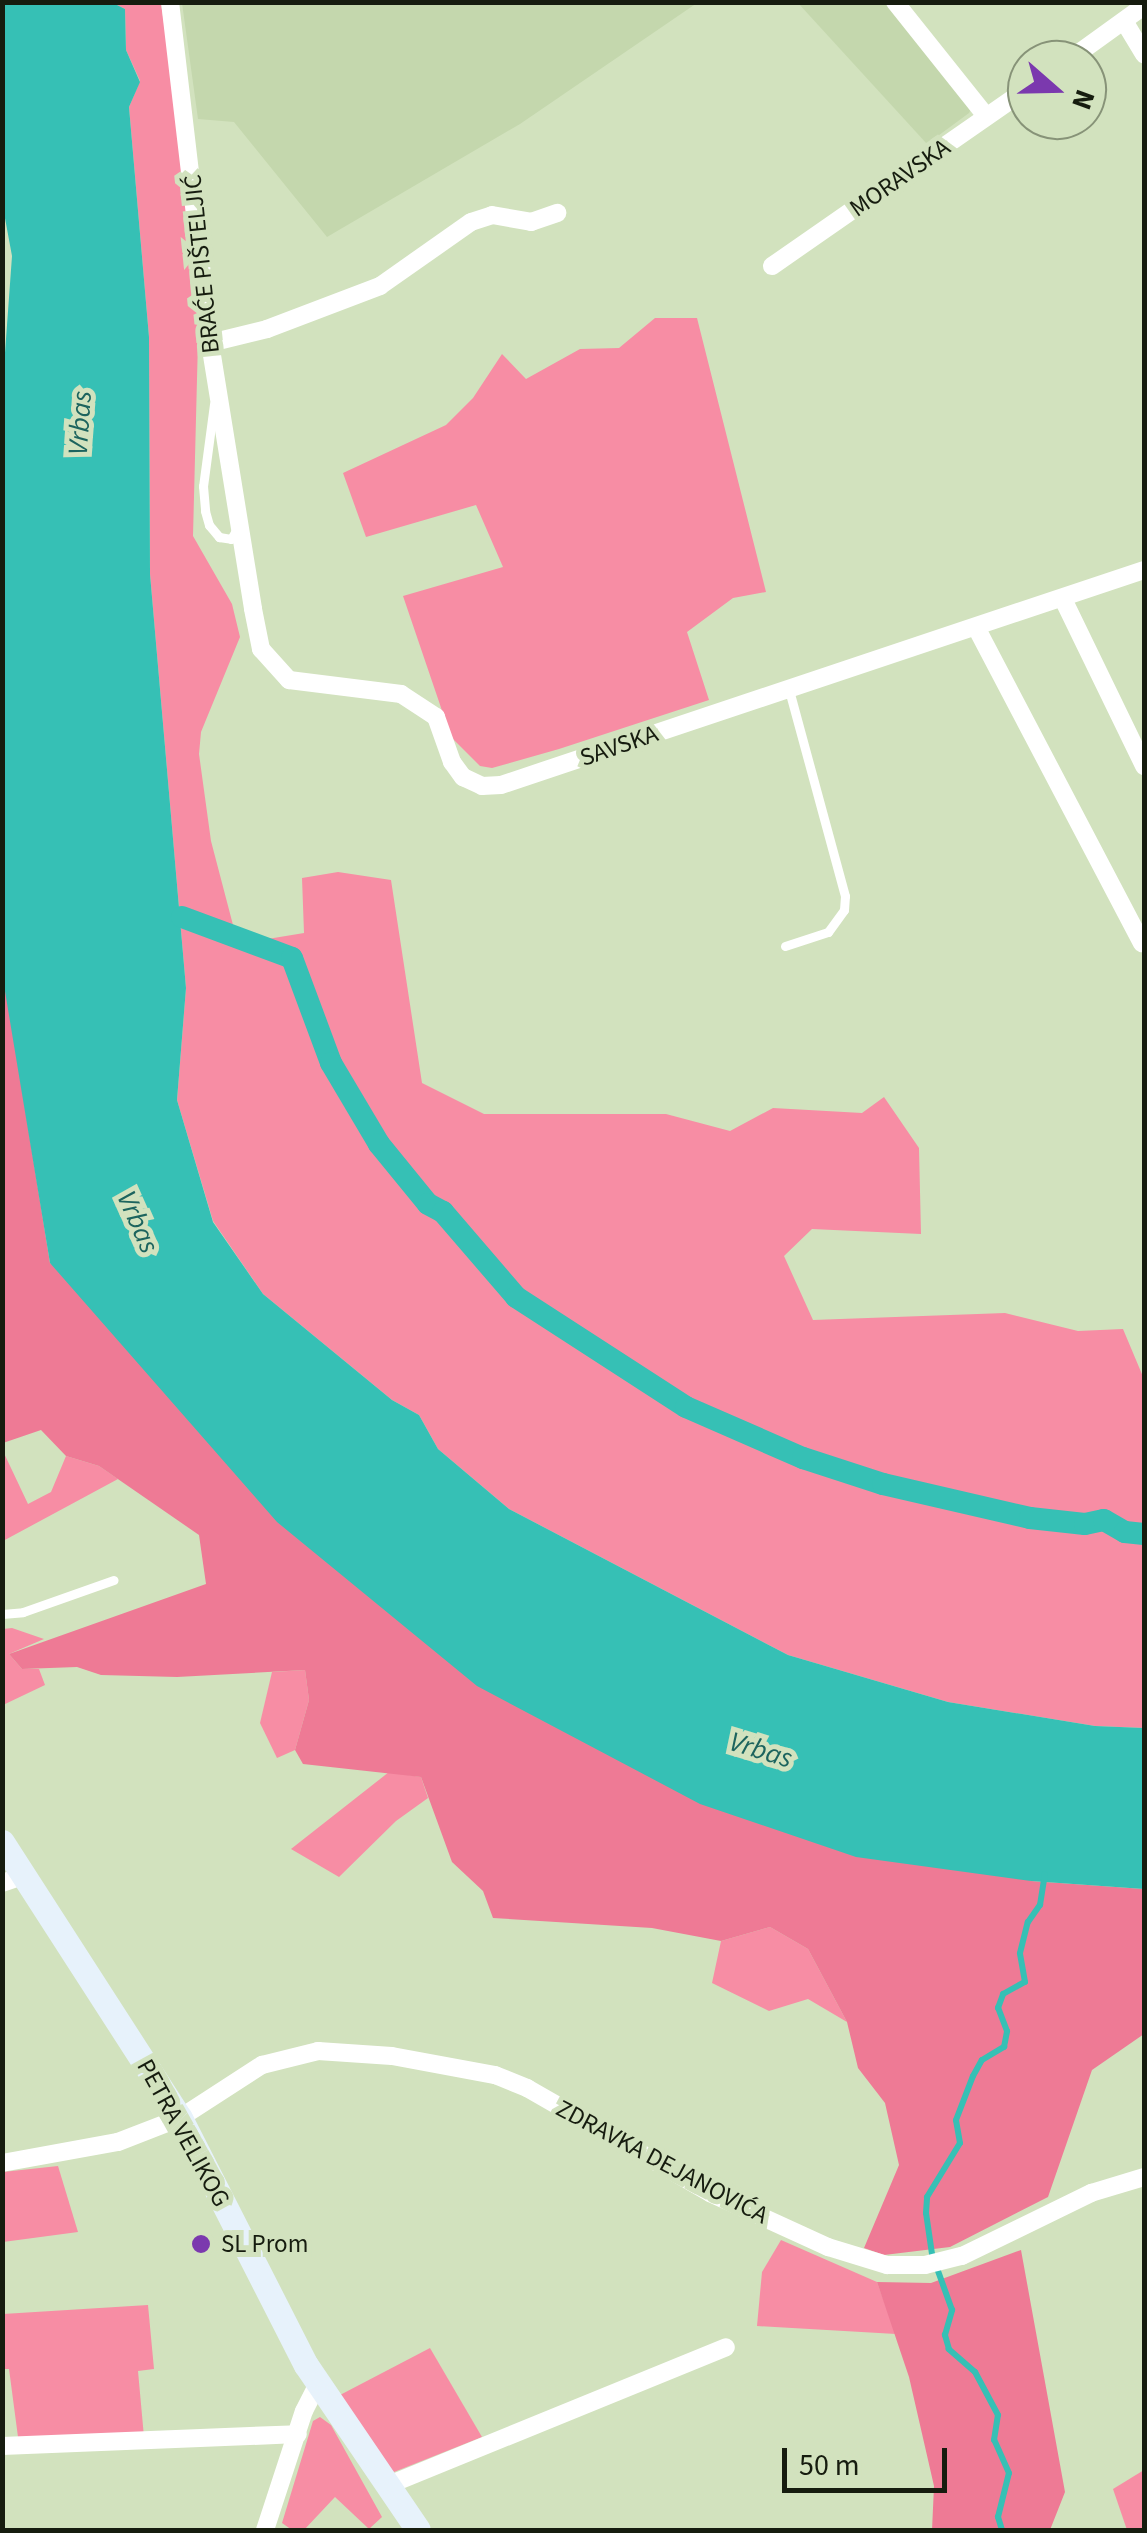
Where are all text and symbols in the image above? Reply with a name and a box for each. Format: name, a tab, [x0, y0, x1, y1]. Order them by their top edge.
north arrow	[1007, 40, 1107, 140]
text: N	[1061, 84, 1105, 115]
street label: MORAVSKA	[844, 132, 956, 224]
street label: BRAĆE PIŠTELJIĆ	[178, 173, 226, 355]
water label: Vrbas	[61, 390, 99, 456]
street label: SAVSKA	[576, 719, 662, 773]
water label: Vrbas	[110, 1186, 166, 1258]
water label: Vrbas	[725, 1725, 797, 1775]
street label: PETRA VELIKOG	[130, 2054, 236, 2212]
street label: ZDRAVKA DEJANOVIĆA	[551, 2093, 773, 2231]
place label: SL Prom	[221, 2229, 308, 2259]
marker: SL Prom	[190, 2233, 212, 2255]
scale bar	[787, 2428, 952, 2490]
text: 50 m	[799, 2444, 860, 2487]

